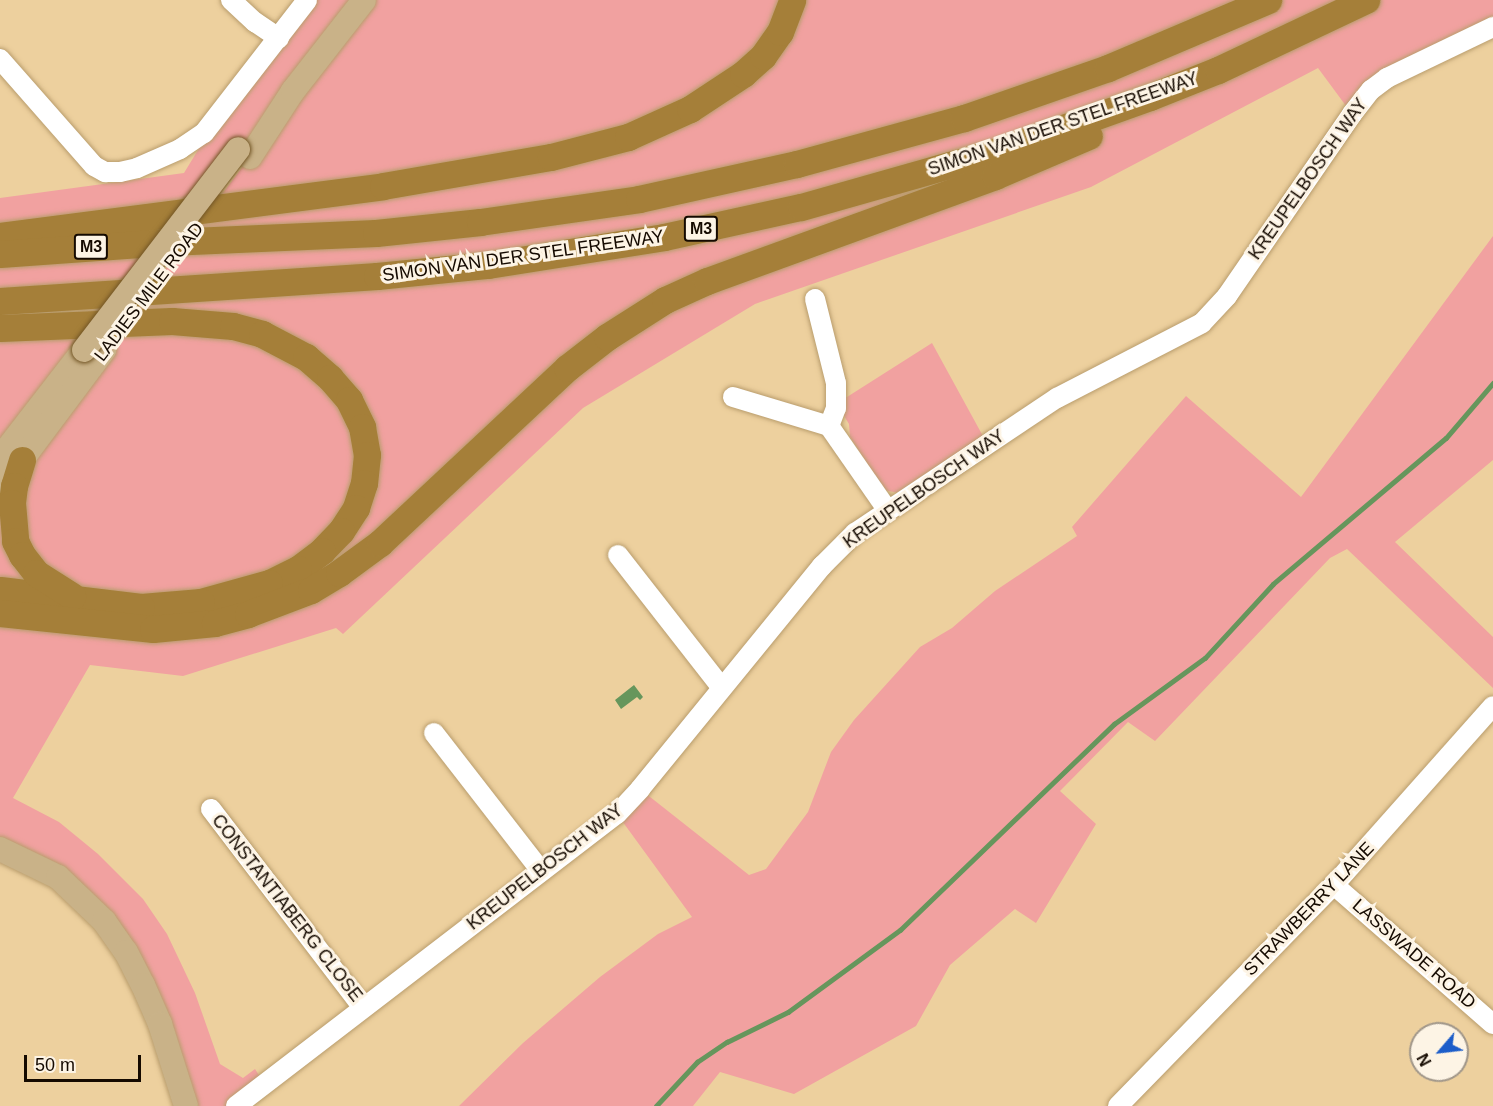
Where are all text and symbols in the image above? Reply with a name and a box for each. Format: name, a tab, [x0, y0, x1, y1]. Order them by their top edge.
street label: SIMON VAN DER STEL FREEWAY	[925, 67, 1201, 181]
street label: KREUPELBOSCH WAY	[1244, 94, 1372, 264]
road number: M3	[683, 216, 719, 242]
street label: LADIES MILE ROAD	[90, 218, 208, 366]
street label: SIMON VAN DER STEL FREEWAY	[381, 225, 665, 287]
road number: M3	[73, 234, 109, 260]
street label: KREUPELBOSCH WAY	[839, 425, 1009, 553]
street label: KREUPELBOSCH WAY	[463, 799, 627, 935]
street label: CONSTANTIABERG CLOSE	[207, 810, 367, 1006]
street label: STRAWBERRY LANE	[1239, 837, 1379, 981]
street label: LASSWADE ROAD	[1348, 895, 1480, 1013]
north arrow	[1409, 1022, 1469, 1082]
scale bar	[27, 1043, 144, 1081]
text: N	[1414, 1051, 1435, 1069]
text: 50 m	[35, 1055, 75, 1075]

